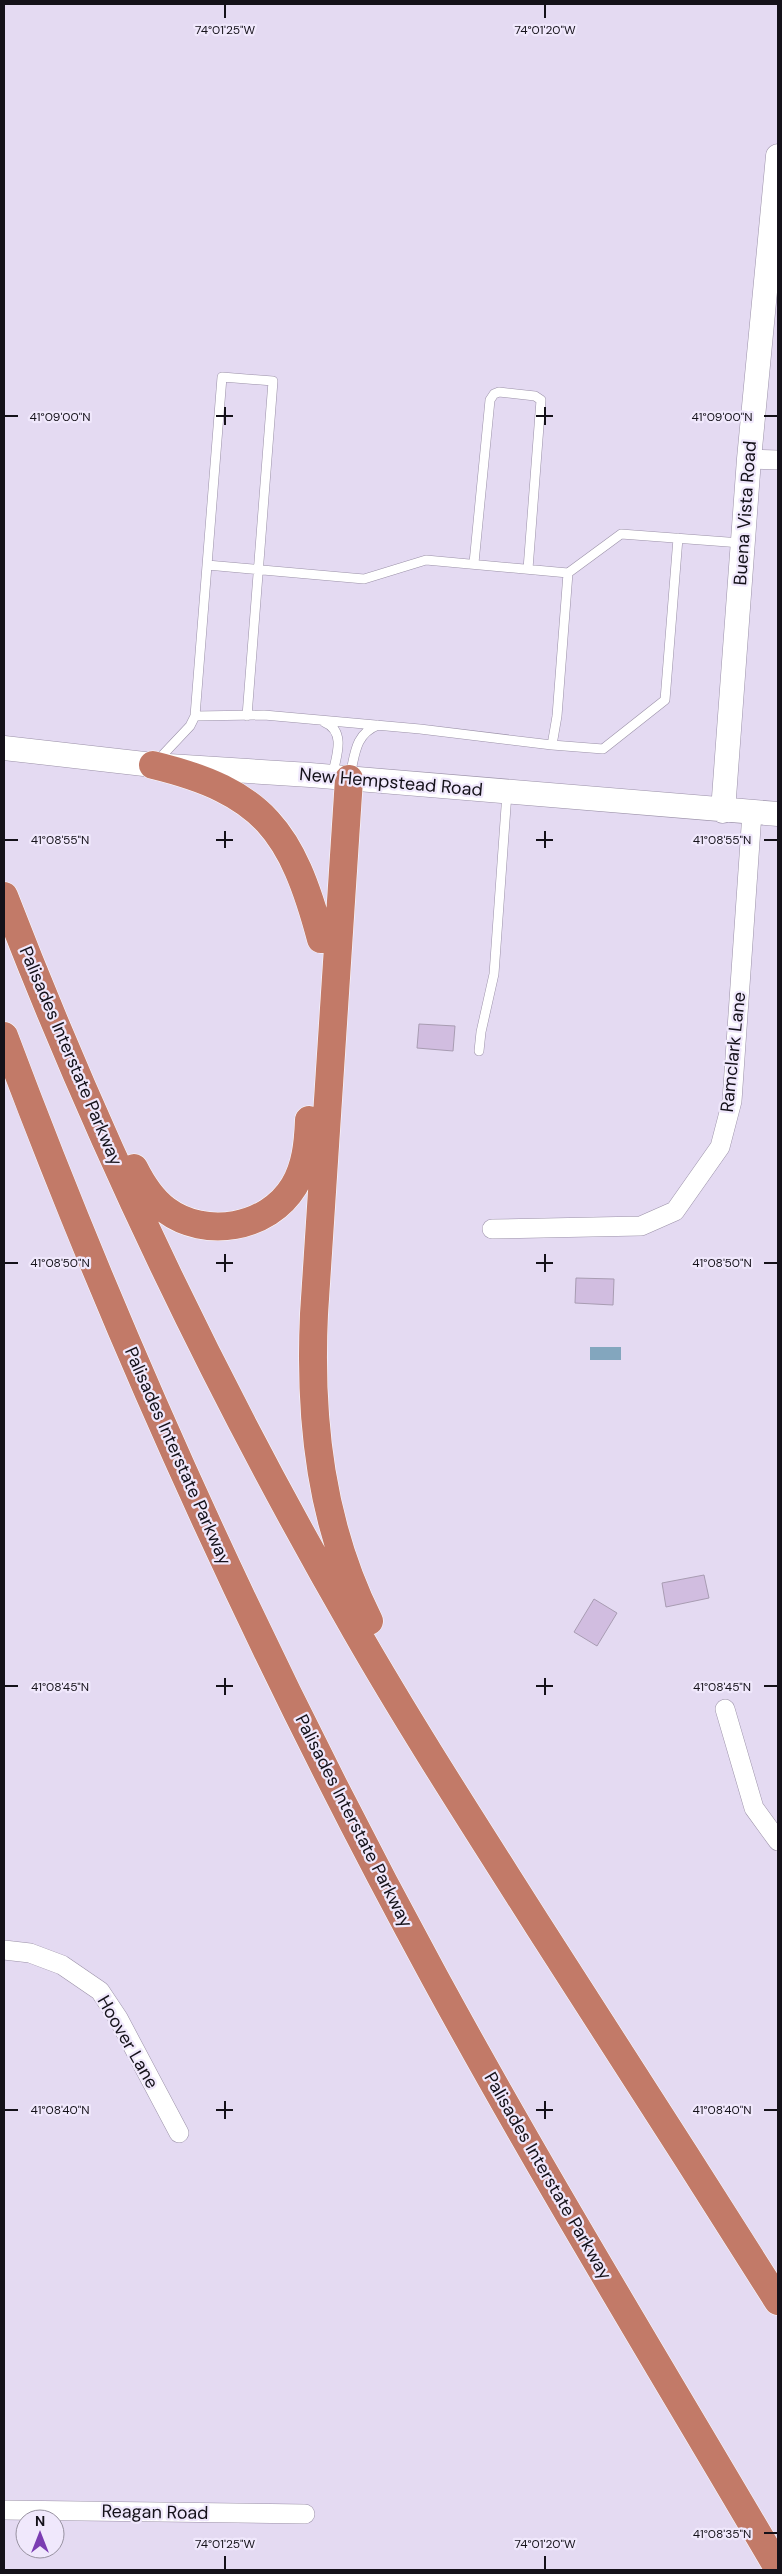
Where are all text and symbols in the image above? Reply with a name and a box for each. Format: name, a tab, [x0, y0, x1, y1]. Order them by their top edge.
text: 74°01'25"W	[195, 22, 255, 38]
text: 74°01'20"W	[514, 22, 576, 38]
text: 41°09'00"N	[30, 409, 91, 425]
text: 41°09'00"N	[692, 409, 753, 425]
street label: Buena Vista Road	[728, 440, 762, 586]
street label: New Hempstead Road	[298, 762, 484, 802]
text: 41°08'55"N	[31, 832, 89, 848]
text: 41°08'55"N	[693, 832, 751, 848]
street label: Palisades Interstate Parkway	[14, 943, 128, 1169]
street label: Ramclark Lane	[715, 991, 751, 1113]
text: 41°08'50"N	[30, 1255, 90, 1271]
text: 41°08'50"N	[692, 1255, 752, 1271]
street label: Palisades Interstate Parkway	[119, 1343, 237, 1569]
text: 41°08'45"N	[31, 1679, 89, 1695]
text: 41°08'45"N	[693, 1679, 751, 1695]
street label: Palisades Interstate Parkway	[290, 1710, 418, 1932]
street label: Hoover Lane	[92, 1991, 164, 2093]
street label: Palisades Interstate Parkway	[479, 2068, 617, 2284]
text: 41°08'40"N	[30, 2102, 90, 2118]
text: 41°08'40"N	[692, 2102, 752, 2118]
street label: Reagan Road	[101, 2499, 209, 2525]
north arrow	[15, 2509, 65, 2559]
text: N	[35, 2512, 45, 2530]
text: 41°08'35"N	[693, 2526, 751, 2542]
text: 74°01'25"W	[195, 2536, 255, 2552]
text: 74°01'20"W	[514, 2536, 576, 2552]

